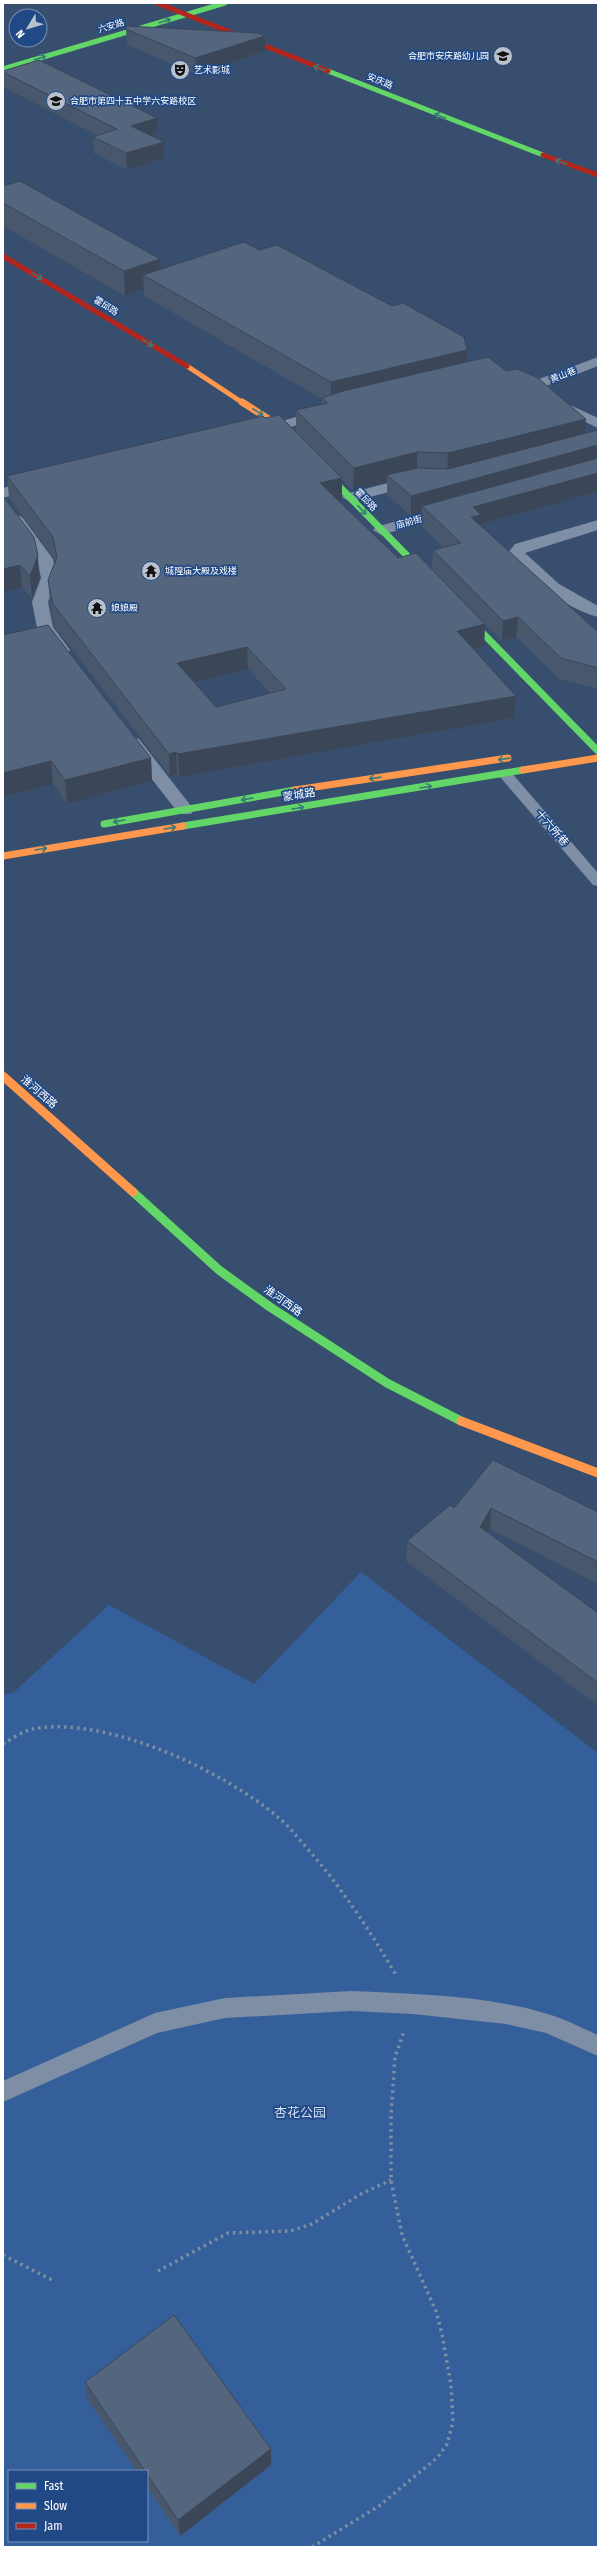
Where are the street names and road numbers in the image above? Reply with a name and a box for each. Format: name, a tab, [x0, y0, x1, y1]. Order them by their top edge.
street label: 六安路	[97, 17, 125, 35]
street label: 安庆路	[366, 71, 394, 91]
street label: 霍邱路	[92, 295, 120, 317]
street label: 黄山巷	[549, 365, 577, 385]
street label: 霍邱路	[353, 487, 379, 513]
street label: 庙前街	[395, 514, 423, 530]
street label: 蒙城路	[282, 786, 316, 804]
street label: 十六所巷	[533, 807, 571, 849]
street label: 淮河西路	[18, 1073, 60, 1111]
street label: 淮河西路	[261, 1283, 305, 1319]

